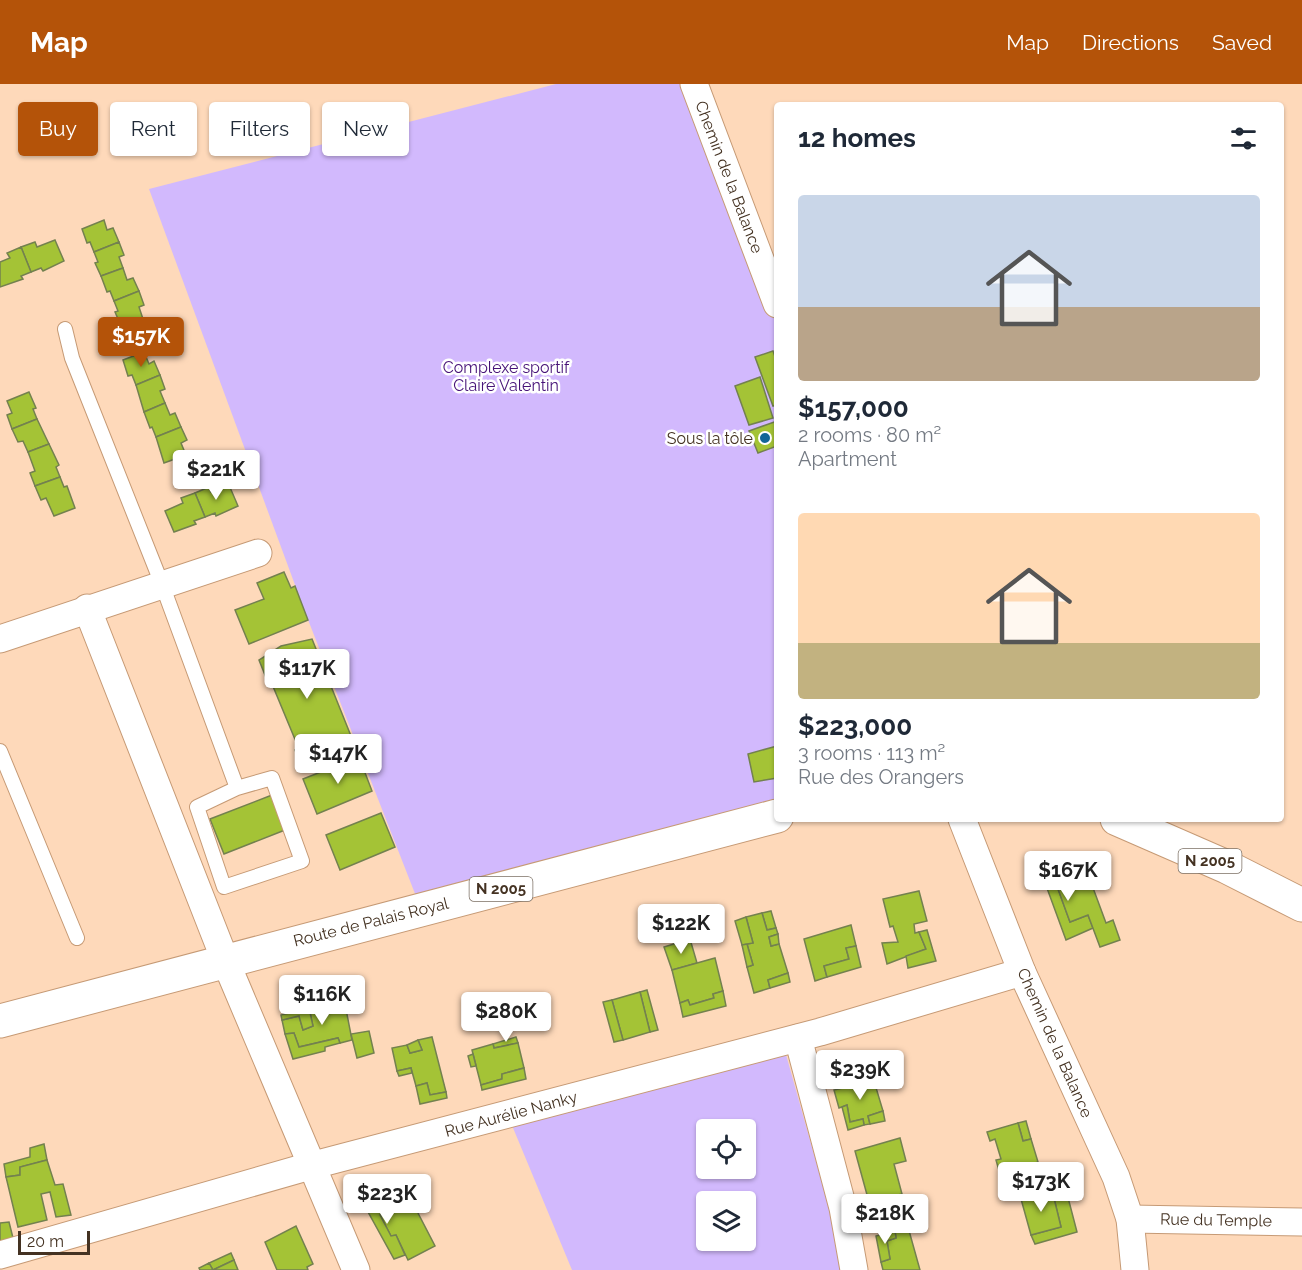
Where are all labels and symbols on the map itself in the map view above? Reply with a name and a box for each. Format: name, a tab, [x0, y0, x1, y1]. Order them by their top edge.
street label: Chemin de la Balance	[691, 98, 767, 256]
pin: $157K	[99, 317, 183, 368]
park label: Complexe sportif Claire Valentin	[443, 358, 570, 395]
place label: Sous la tôle	[667, 429, 753, 448]
marker: Sous la tôle	[758, 431, 772, 445]
pin: $221K	[174, 450, 258, 501]
pin: $117K	[265, 649, 349, 700]
pin: $147K	[296, 734, 380, 785]
road number: N 2005	[1178, 849, 1242, 873]
pin: $167K	[1026, 851, 1110, 902]
road number: N 2005	[470, 877, 532, 901]
street label: Route de Palais Royal	[291, 893, 451, 950]
pin: $122K	[639, 904, 723, 955]
street label: Chemin de la Balance	[1013, 965, 1097, 1121]
pin: $116K	[280, 975, 364, 1026]
pin: $280K	[464, 992, 548, 1043]
pin: $239K	[818, 1050, 902, 1101]
street label: Rue Aurélie Nanky	[443, 1087, 580, 1141]
pin: $173K	[999, 1162, 1083, 1213]
pin: $223K	[345, 1174, 429, 1225]
pin: $218K	[843, 1194, 927, 1245]
street label: Rue du Temple	[1160, 1210, 1272, 1230]
scale bar	[18, 1228, 90, 1256]

